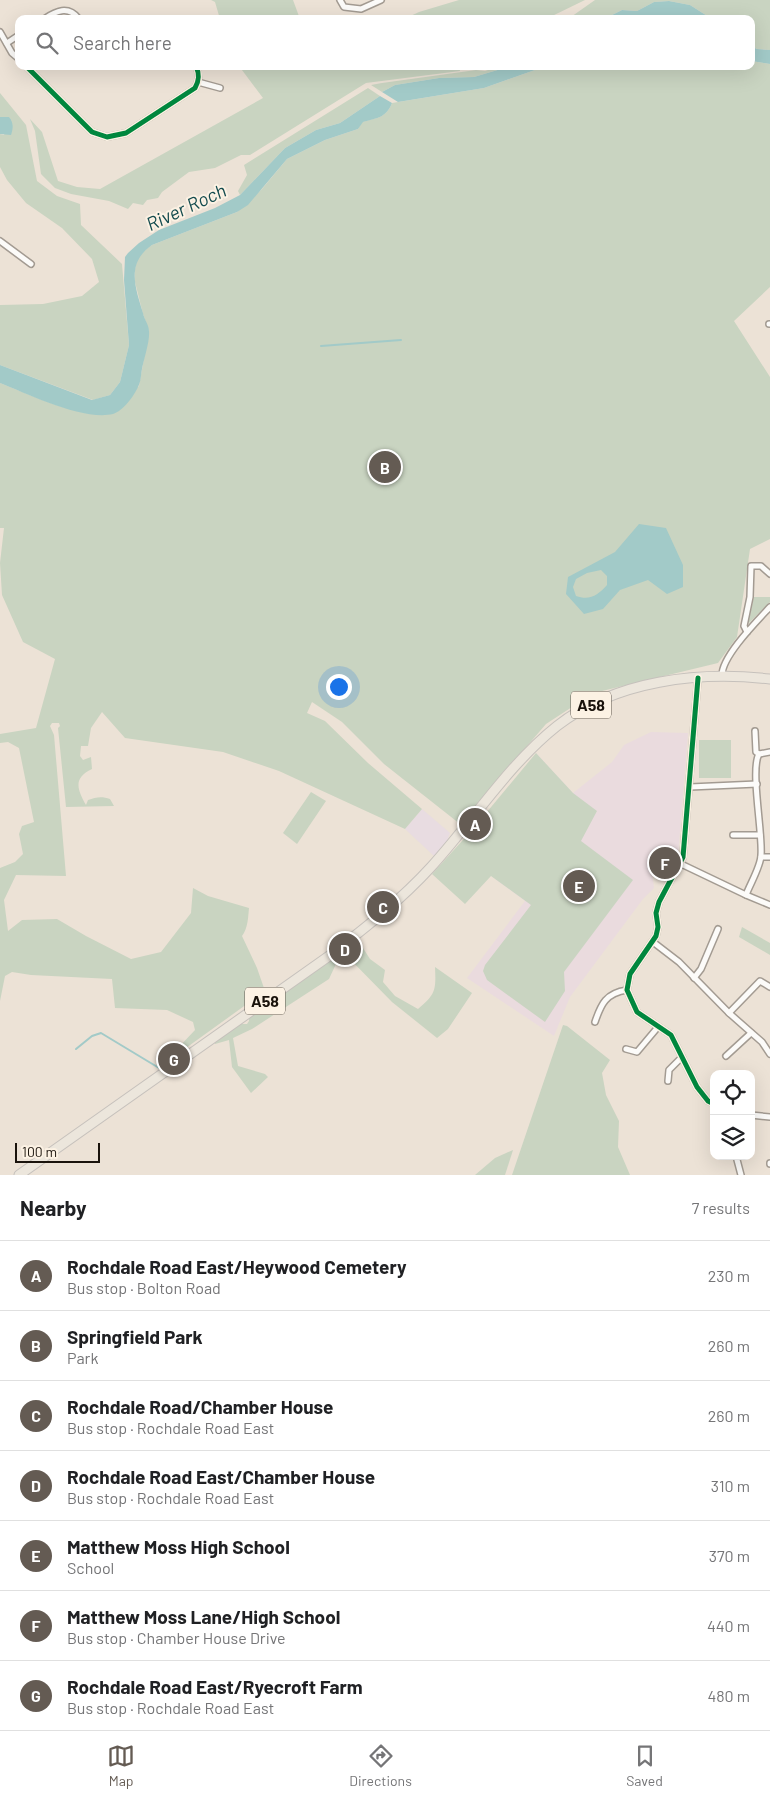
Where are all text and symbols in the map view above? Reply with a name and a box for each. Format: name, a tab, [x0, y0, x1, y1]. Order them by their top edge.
search box	[15, 15, 755, 70]
icon: search	[33, 29, 61, 57]
text: Search here	[73, 31, 172, 54]
water label: River Roch	[142, 178, 229, 235]
pin: B	[369, 448, 401, 486]
your location	[326, 674, 352, 700]
road number: A58	[571, 692, 611, 718]
pin: A	[459, 805, 491, 843]
pin: F	[649, 844, 681, 882]
pin: E	[563, 867, 595, 905]
pin: C	[367, 888, 399, 926]
pin: D	[329, 930, 361, 968]
road number: A58	[245, 988, 285, 1014]
pin: G	[158, 1040, 190, 1078]
map controls	[710, 1070, 755, 1160]
button: locate	[710, 1070, 755, 1115]
button: layers	[710, 1115, 755, 1160]
scale bar	[15, 1140, 100, 1163]
text: 100 m	[22, 1143, 57, 1160]
text: Nearby	[20, 1195, 86, 1220]
text: 7 results	[692, 1198, 750, 1217]
text: Rochdale Road East/Heywood Cemetery	[67, 1255, 407, 1278]
text: A	[31, 1266, 41, 1285]
text: 230 m	[708, 1266, 750, 1285]
text: Bus stop · Bolton Road	[67, 1278, 221, 1297]
text: Springfield Park	[67, 1325, 203, 1348]
text: B	[31, 1336, 41, 1355]
text: 260 m	[708, 1336, 750, 1355]
text: Park	[67, 1348, 98, 1367]
text: Rochdale Road/Chamber House	[67, 1395, 333, 1418]
text: C	[31, 1406, 41, 1425]
text: 260 m	[708, 1406, 750, 1425]
text: Bus stop · Rochdale Road East	[67, 1418, 274, 1437]
text: Rochdale Road East/Chamber House	[67, 1465, 375, 1488]
text: D	[31, 1476, 41, 1495]
text: 310 m	[711, 1476, 750, 1495]
text: Bus stop · Rochdale Road East	[67, 1488, 274, 1507]
text: Matthew Moss High School	[67, 1535, 290, 1558]
text: E	[31, 1546, 41, 1565]
text: 370 m	[709, 1546, 750, 1565]
text: School	[67, 1558, 114, 1577]
text: Matthew Moss Lane/High School	[67, 1605, 340, 1628]
text: F	[32, 1616, 40, 1635]
text: 440 m	[707, 1616, 750, 1635]
text: Bus stop · Chamber House Drive	[67, 1628, 286, 1647]
text: Rochdale Road East/Ryecroft Farm	[67, 1675, 363, 1698]
text: G	[31, 1686, 41, 1705]
text: 480 m	[707, 1686, 750, 1705]
text: Bus stop · Rochdale Road East	[67, 1698, 274, 1717]
tab: Map	[107, 1742, 135, 1789]
tab: Directions	[349, 1742, 412, 1789]
tab: Saved	[626, 1742, 663, 1789]

